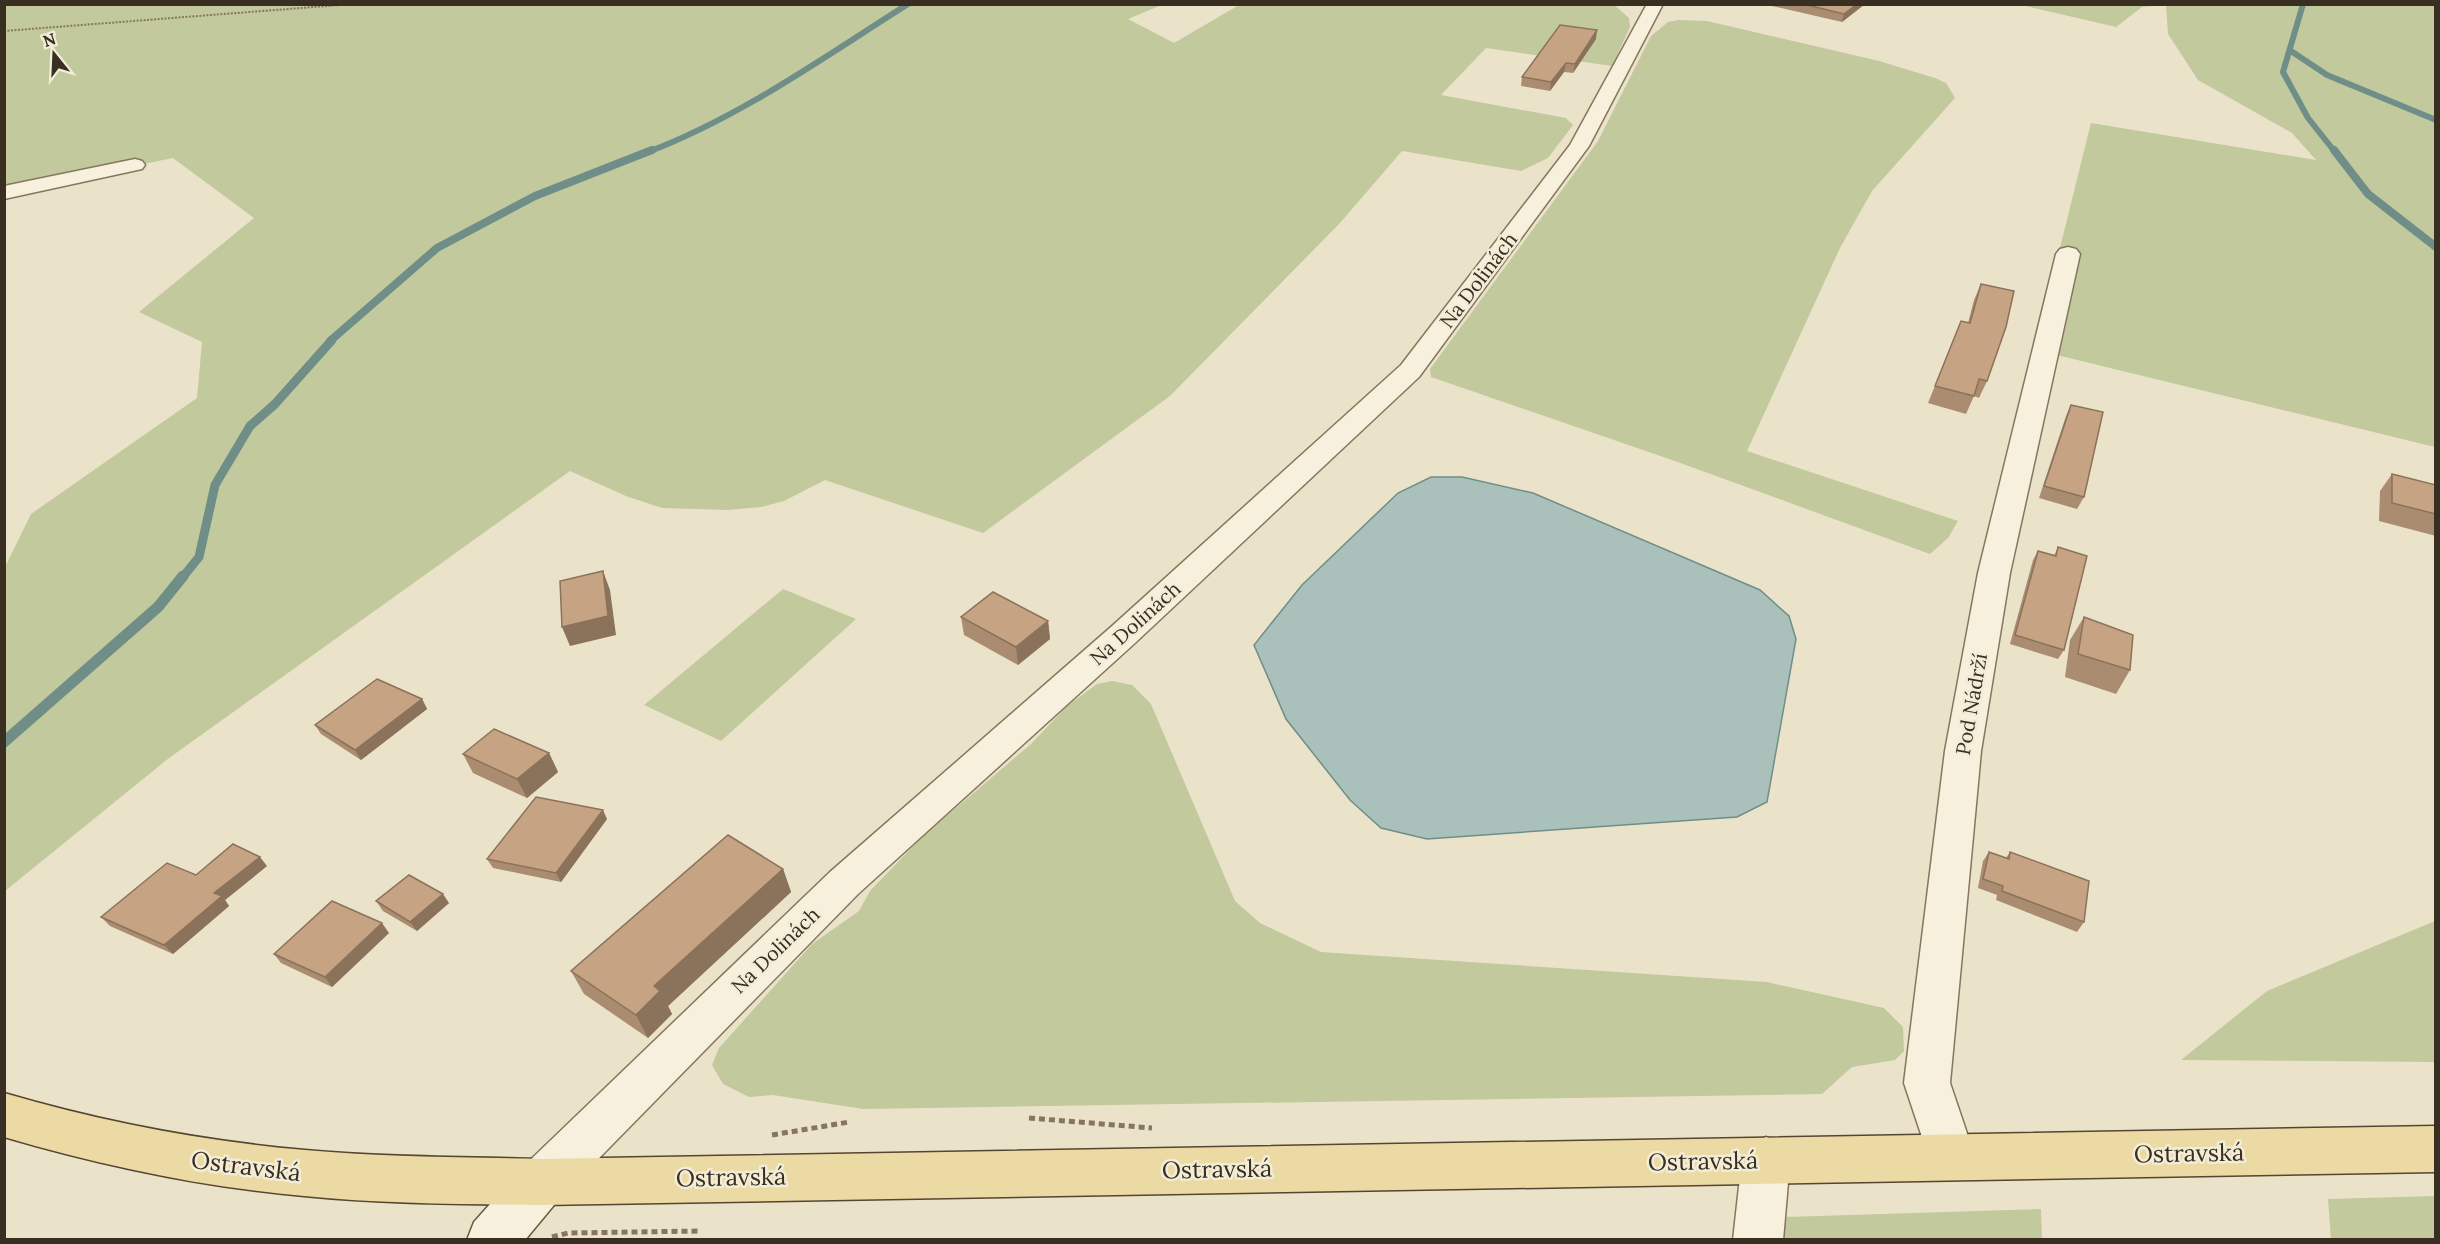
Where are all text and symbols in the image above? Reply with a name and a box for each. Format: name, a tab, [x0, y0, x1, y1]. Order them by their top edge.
north arrow	[24, 24, 84, 84]
text: N	[40, 28, 58, 51]
street label: Na Dolinách	[1434, 227, 1522, 333]
street label: Na Dolinách	[1084, 576, 1186, 670]
street label: Pod Nádrží	[1950, 651, 1992, 757]
street label: Na Dolinách	[726, 902, 825, 998]
street label: Ostravská	[2134, 1137, 2244, 1169]
street label: Ostravská	[189, 1144, 303, 1188]
street label: Ostravská	[1648, 1145, 1758, 1177]
street label: Ostravská	[1162, 1153, 1272, 1185]
street label: Ostravská	[676, 1161, 786, 1193]

